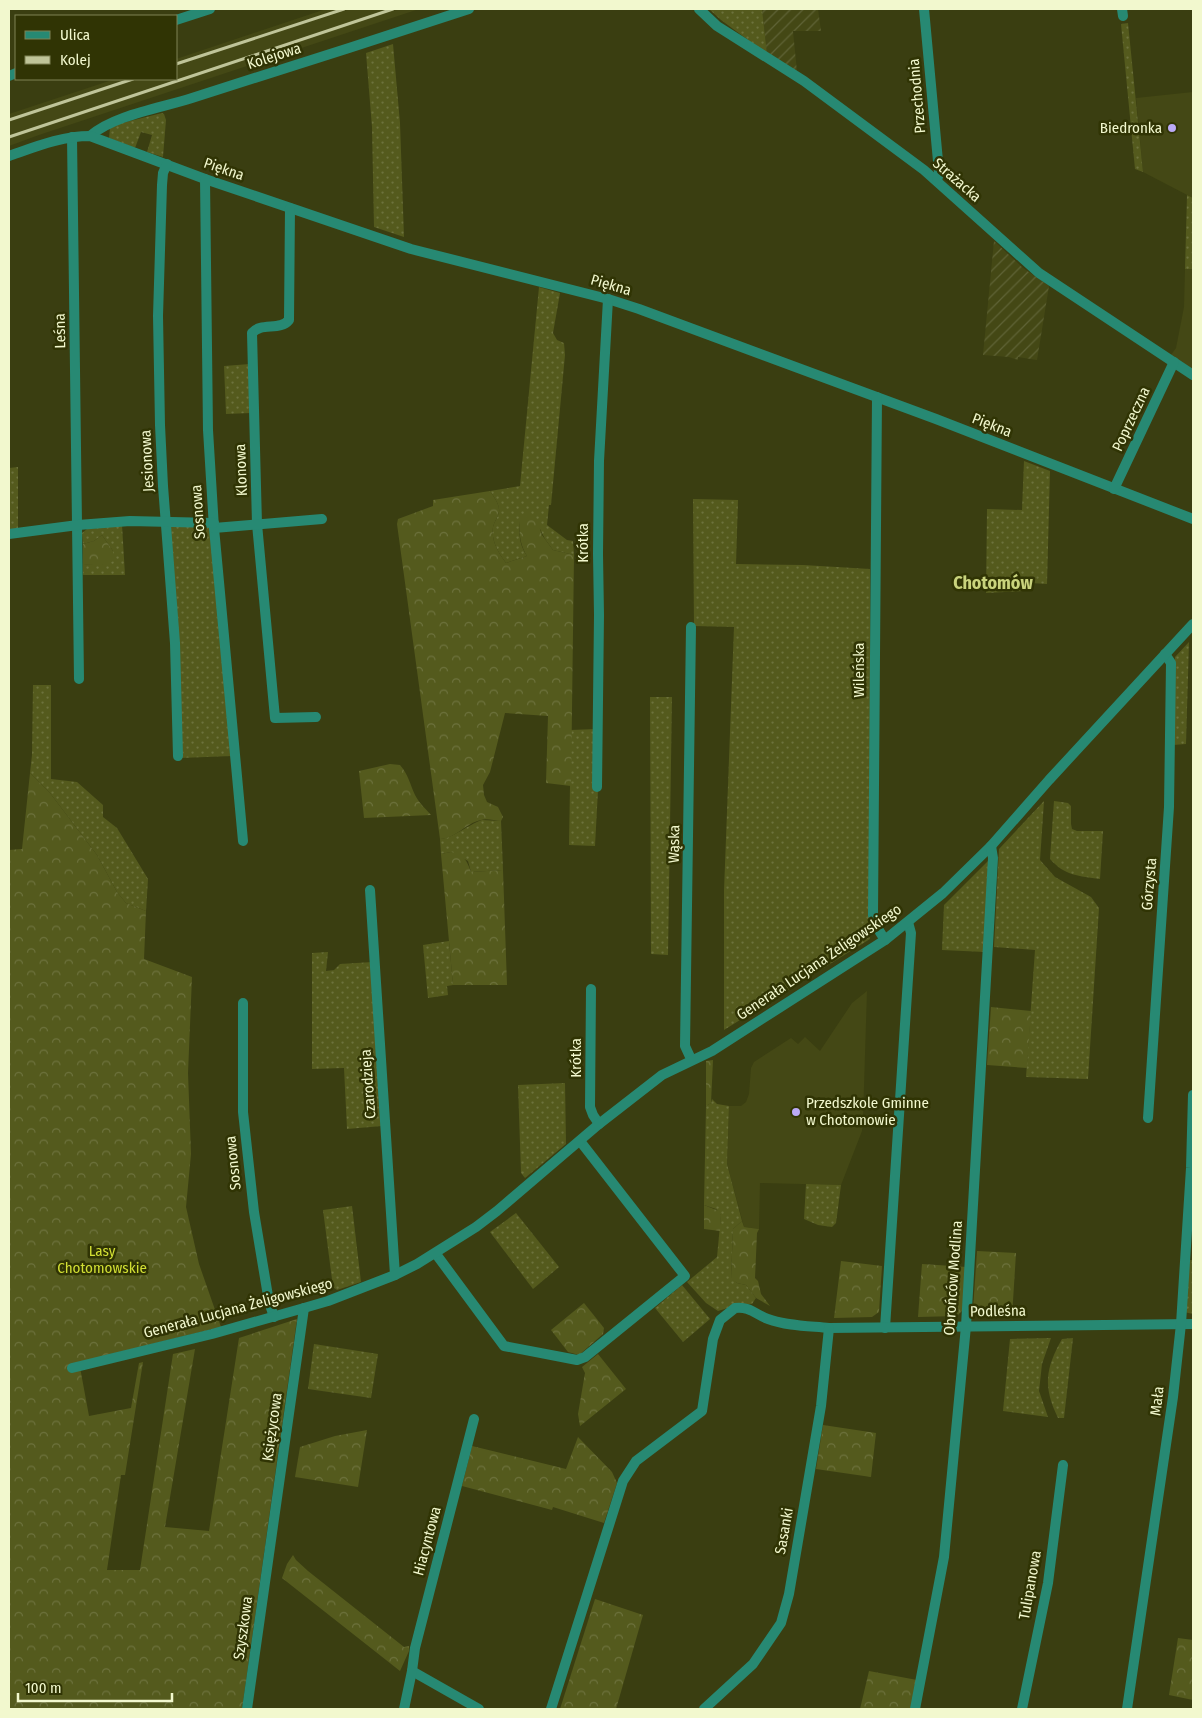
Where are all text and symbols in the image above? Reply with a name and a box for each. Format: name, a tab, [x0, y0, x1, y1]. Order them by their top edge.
legend	[15, 15, 178, 80]
text: Ulica	[60, 26, 90, 44]
street label: Kolejowa	[245, 39, 303, 73]
text: Kolej	[60, 51, 91, 69]
street label: Przechodnia	[905, 58, 929, 134]
place label: Biedronka	[1100, 119, 1162, 137]
marker: Biedronka	[1166, 122, 1178, 134]
street label: Piękna	[202, 154, 246, 184]
street label: Strażacka	[929, 154, 985, 206]
street label: Piękna	[589, 271, 633, 299]
street label: Leśna	[51, 313, 69, 349]
street label: Poprzeczna	[1108, 384, 1154, 454]
street label: Piękna	[970, 409, 1014, 441]
street label: Jesionowa	[136, 429, 158, 493]
street label: Klonowa	[231, 443, 251, 497]
street label: Sosnowa	[187, 484, 209, 540]
street label: Krótka	[574, 523, 592, 563]
district label: Chotomów	[953, 572, 1033, 594]
street label: Wileńska	[850, 643, 868, 697]
street label: Wąska	[665, 825, 683, 863]
street label: Górzysta	[1138, 857, 1160, 911]
street label: Generała Lucjana Żeligowskiego	[733, 900, 905, 1024]
street label: Krótka	[567, 1038, 585, 1078]
street label: Czarodzieja	[357, 1049, 379, 1119]
place label: Przedszkole Gminne w Chotomowie	[806, 1094, 929, 1129]
marker: Przedszkole Gminne w Chotomowie	[790, 1106, 802, 1118]
street label: Sosnowa	[221, 1135, 245, 1191]
street label: Obrońców Modlina	[940, 1220, 966, 1336]
park label: Lasy Chotomowskie	[57, 1242, 147, 1277]
street label: Generała Lucjana Żeligowskiego	[142, 1274, 334, 1342]
street label: Podleśna	[970, 1302, 1026, 1320]
street label: Mała	[1146, 1385, 1168, 1417]
street label: Księżycowa	[258, 1392, 286, 1462]
street label: Hiacyntowa	[409, 1504, 445, 1578]
street label: Sasanki	[771, 1506, 797, 1556]
street label: Tulipanowa	[1015, 1549, 1045, 1621]
street label: Szyszkowa	[230, 1595, 256, 1661]
scale bar	[18, 1670, 171, 1702]
text: 100 m	[25, 1679, 62, 1697]

